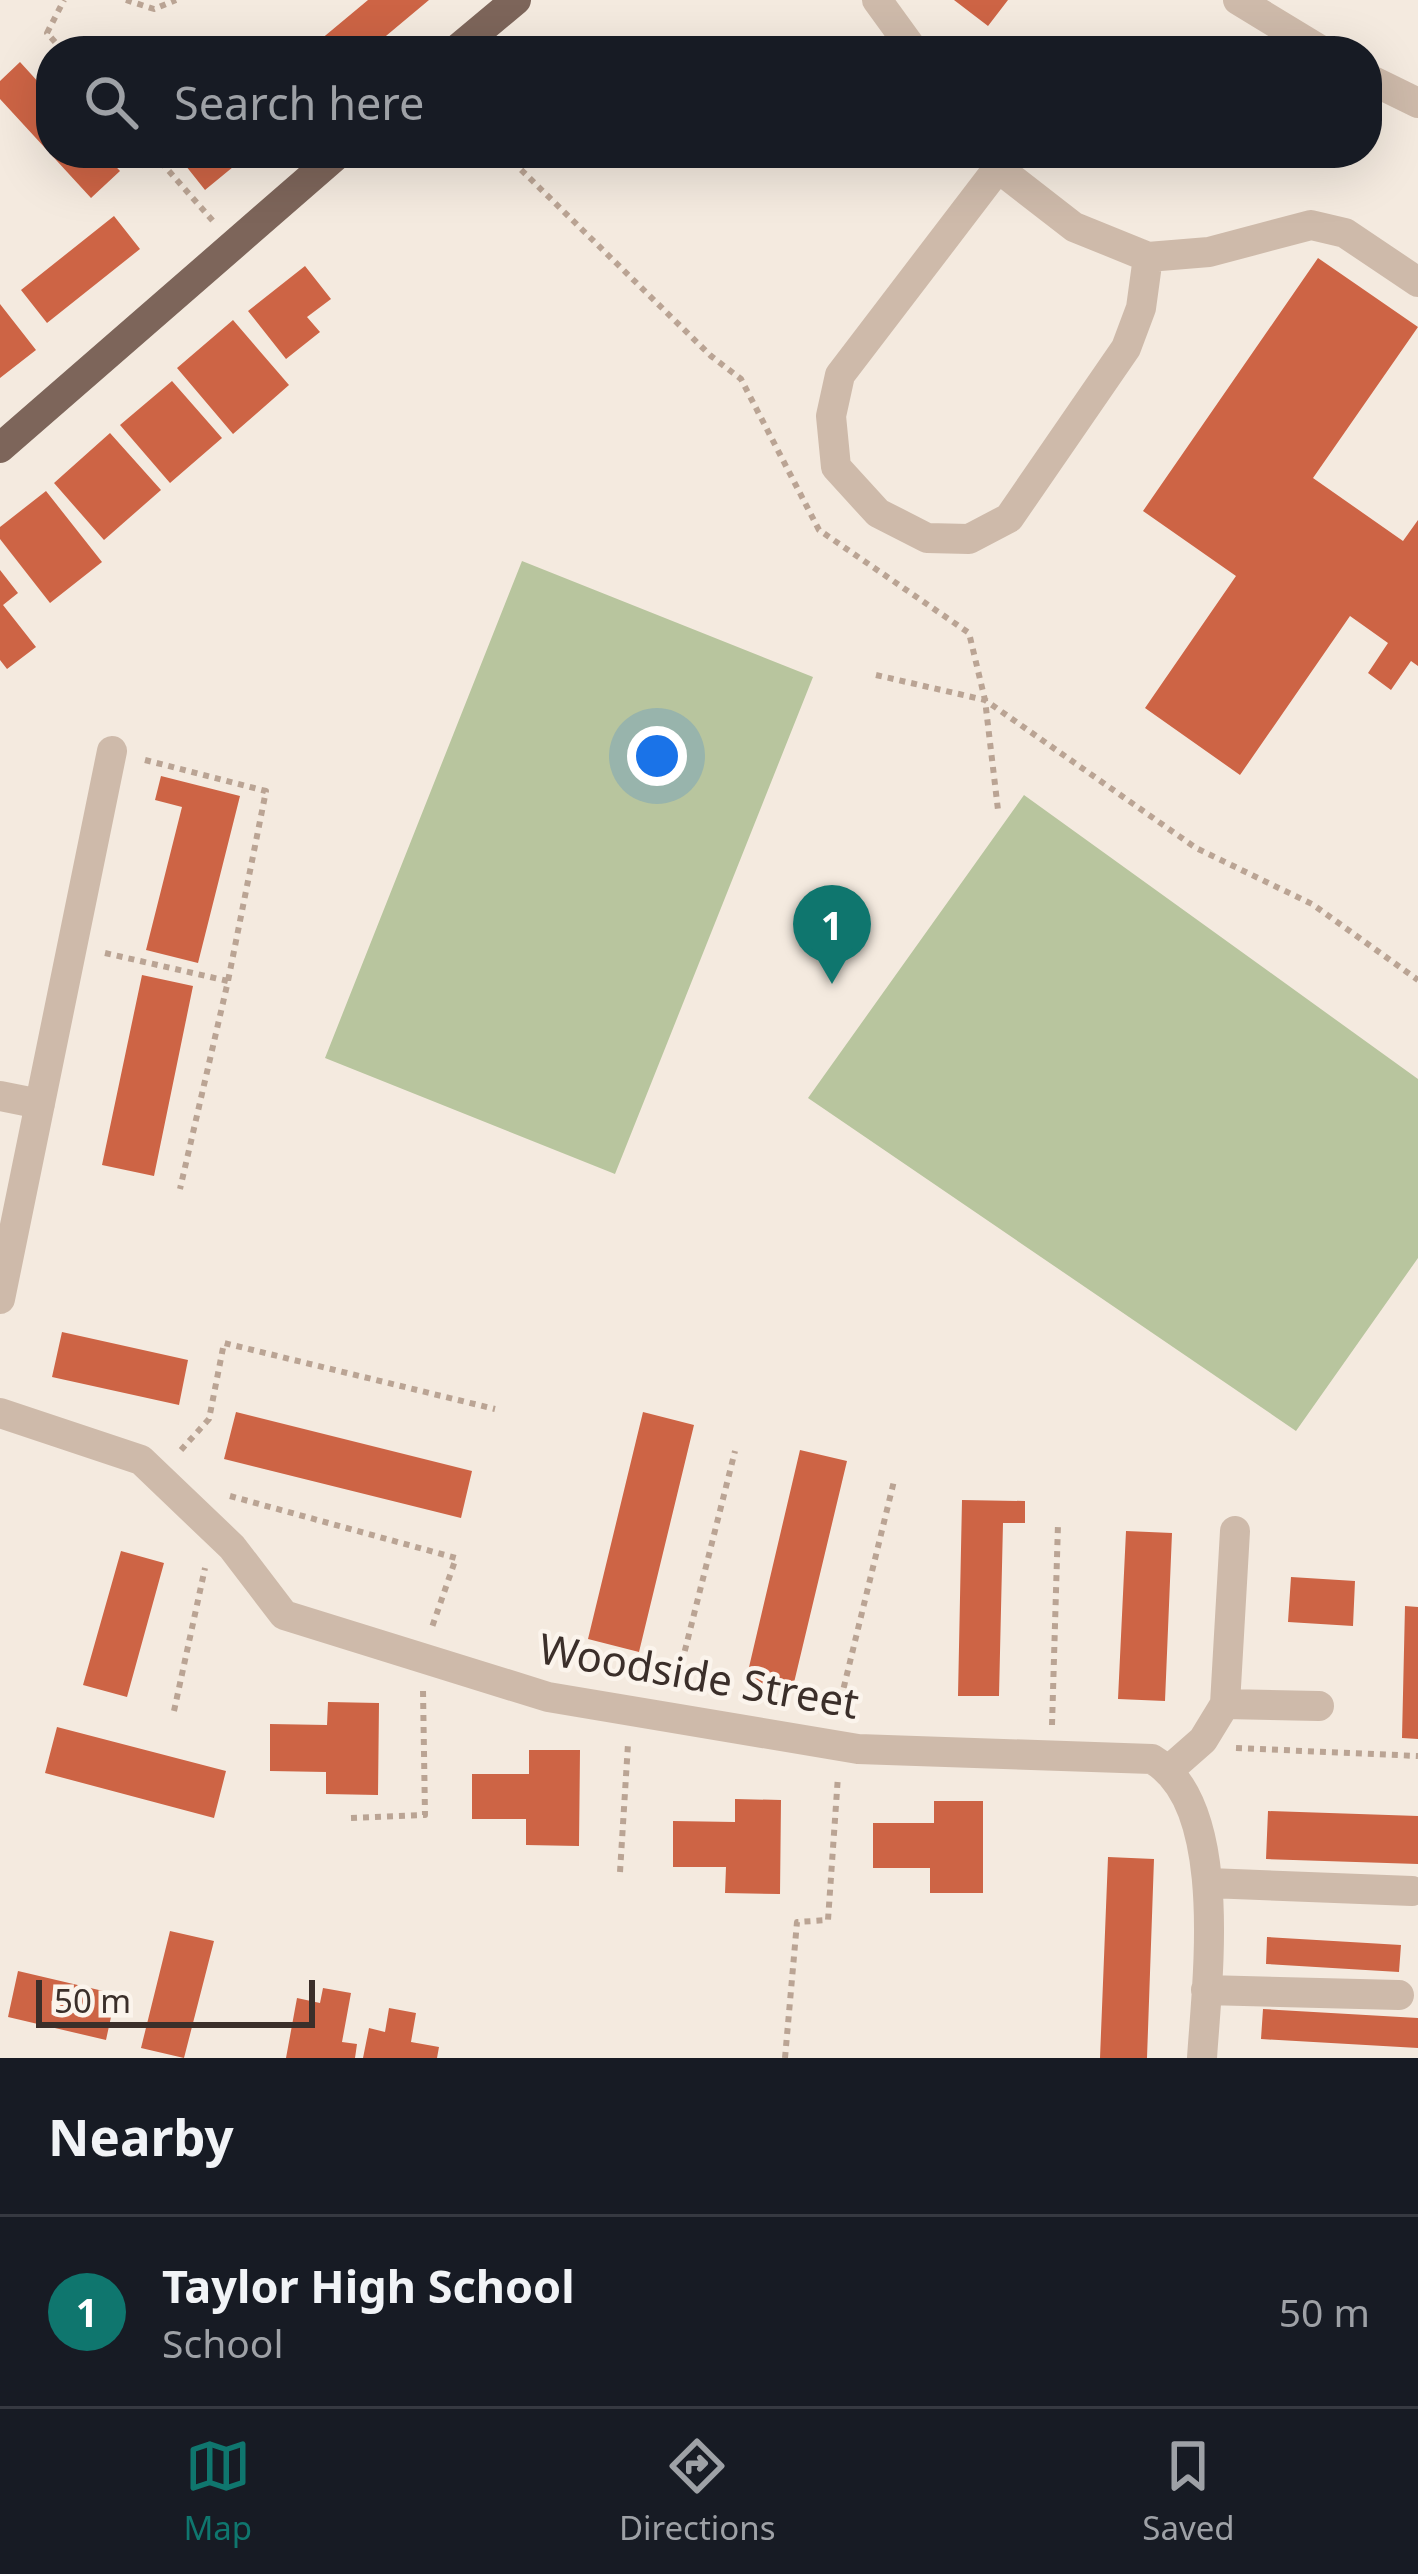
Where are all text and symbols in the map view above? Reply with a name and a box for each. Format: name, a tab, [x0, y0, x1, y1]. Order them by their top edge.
search box	[36, 36, 1382, 168]
icon: search	[78, 69, 144, 135]
text: Search here	[174, 72, 424, 133]
your location	[627, 726, 687, 786]
pin: 1	[793, 885, 871, 984]
street label: Woodside Street	[535, 1618, 864, 1731]
scale bar	[36, 1974, 315, 2027]
text: 50 m	[54, 1978, 131, 2023]
text: Nearby	[48, 2101, 234, 2171]
text: Taylor High School	[162, 2255, 575, 2316]
text: 1	[76, 2285, 98, 2338]
text: 50 m	[1279, 2285, 1370, 2338]
text: School	[162, 2316, 284, 2369]
tab: Map	[183, 2433, 252, 2550]
tab: Directions	[619, 2433, 776, 2550]
tab: Saved	[1142, 2433, 1235, 2550]

